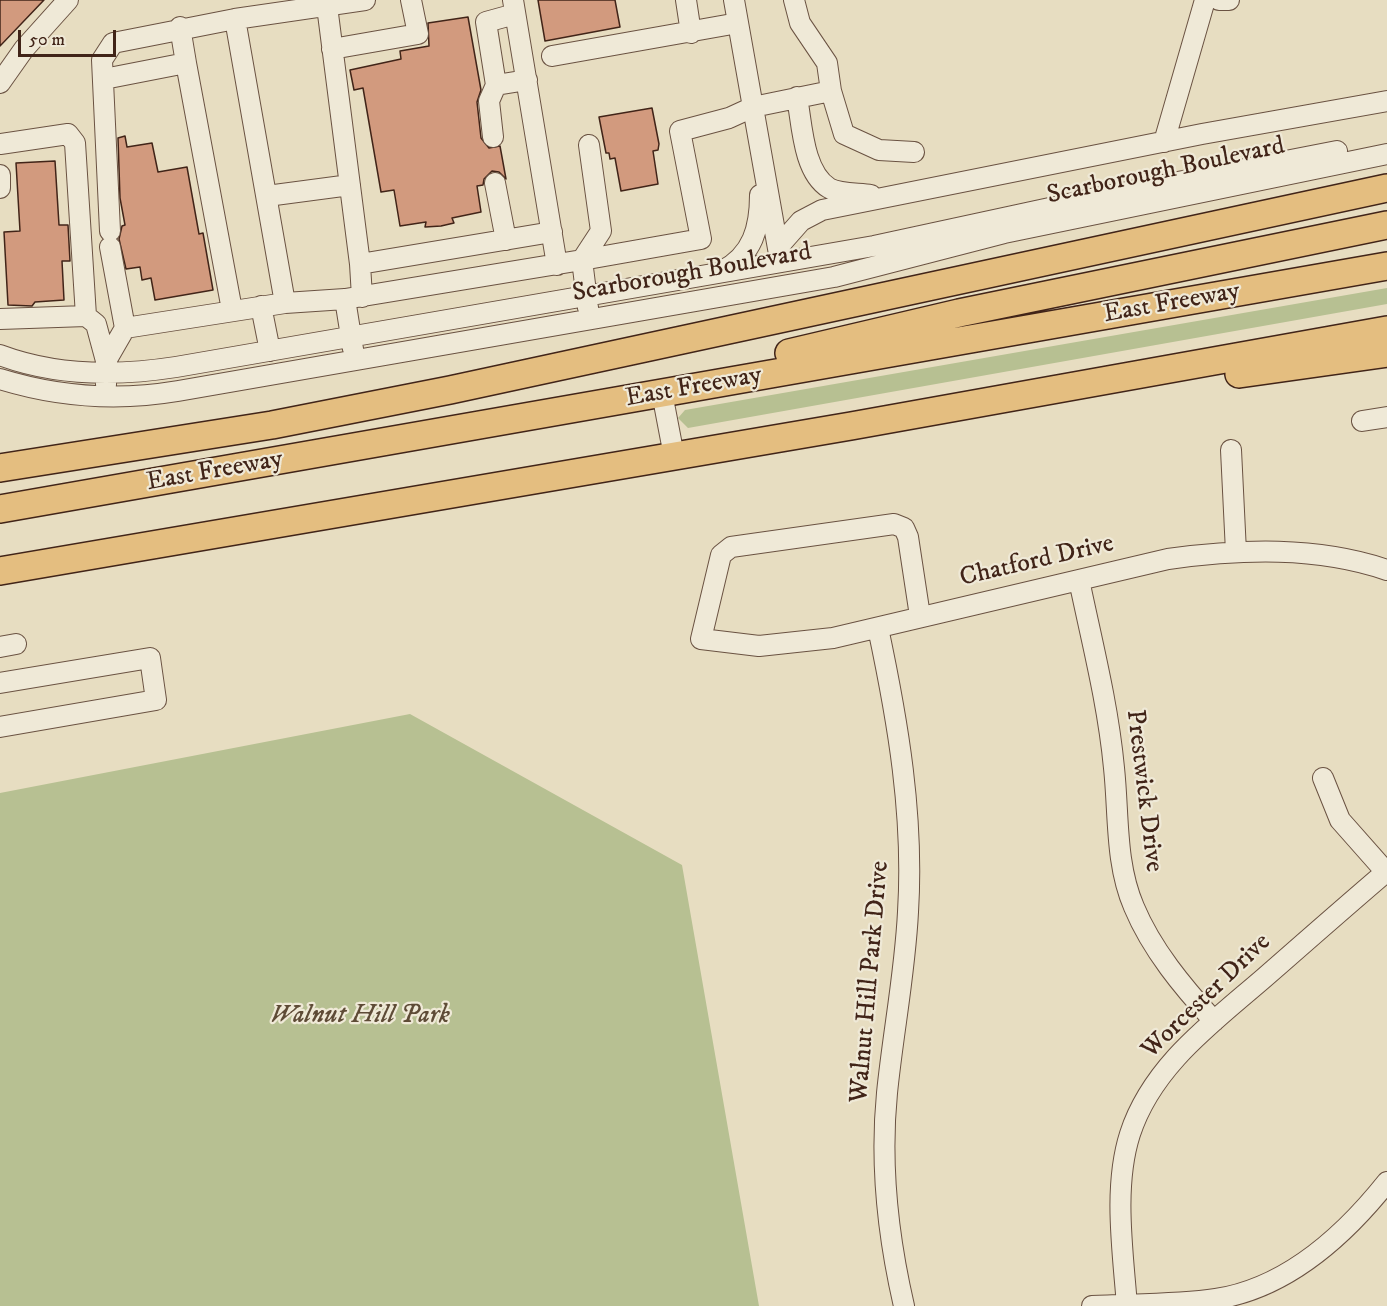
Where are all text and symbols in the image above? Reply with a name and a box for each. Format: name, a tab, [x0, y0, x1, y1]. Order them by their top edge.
scale bar	[21, 18, 118, 56]
text: 50 m	[29, 29, 65, 51]
street label: Scarborough Boulevard	[1044, 132, 1288, 212]
street label: Scarborough Boulevard	[570, 238, 814, 310]
street label: East Freeway	[1101, 277, 1243, 331]
street label: East Freeway	[623, 361, 765, 415]
street label: East Freeway	[144, 445, 286, 499]
street label: Chatford Drive	[957, 529, 1117, 595]
street label: Prestwick Drive	[1118, 708, 1168, 874]
street label: Walnut Hill Park Drive	[845, 860, 897, 1104]
street label: Worcester Drive	[1136, 928, 1278, 1066]
park label: Walnut Hill Park	[270, 1001, 450, 1033]

